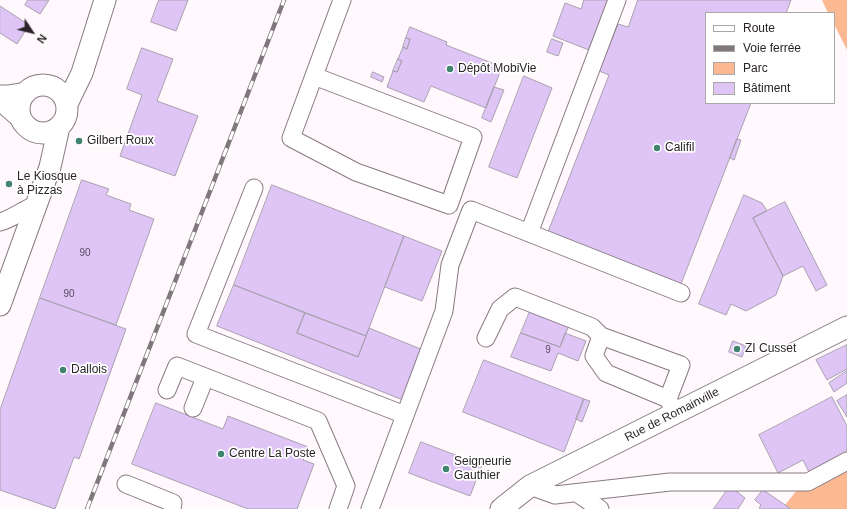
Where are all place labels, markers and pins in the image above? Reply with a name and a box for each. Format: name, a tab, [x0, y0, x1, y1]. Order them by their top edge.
place label: Dépôt MobiVie	[458, 62, 536, 76]
marker: Dépôt MobiVie	[445, 64, 455, 74]
place label: Gilbert Roux	[87, 134, 154, 148]
marker: Gilbert Roux	[74, 136, 84, 146]
place label: Califil	[665, 141, 694, 155]
marker: Califil	[652, 143, 662, 153]
place label: Le Kiosque à Pizzas	[17, 170, 77, 198]
marker: Le Kiosque à Pizzas	[4, 179, 14, 189]
place label: ZI Cusset	[745, 342, 796, 356]
marker: ZI Cusset	[732, 344, 742, 354]
place label: Dallois	[71, 363, 107, 377]
marker: Dallois	[58, 365, 68, 375]
place label: Centre La Poste	[229, 447, 316, 461]
marker: Centre La Poste	[216, 449, 226, 459]
place label: Seigneurie Gauthier	[454, 455, 511, 483]
marker: Seigneurie Gauthier	[441, 464, 451, 474]

